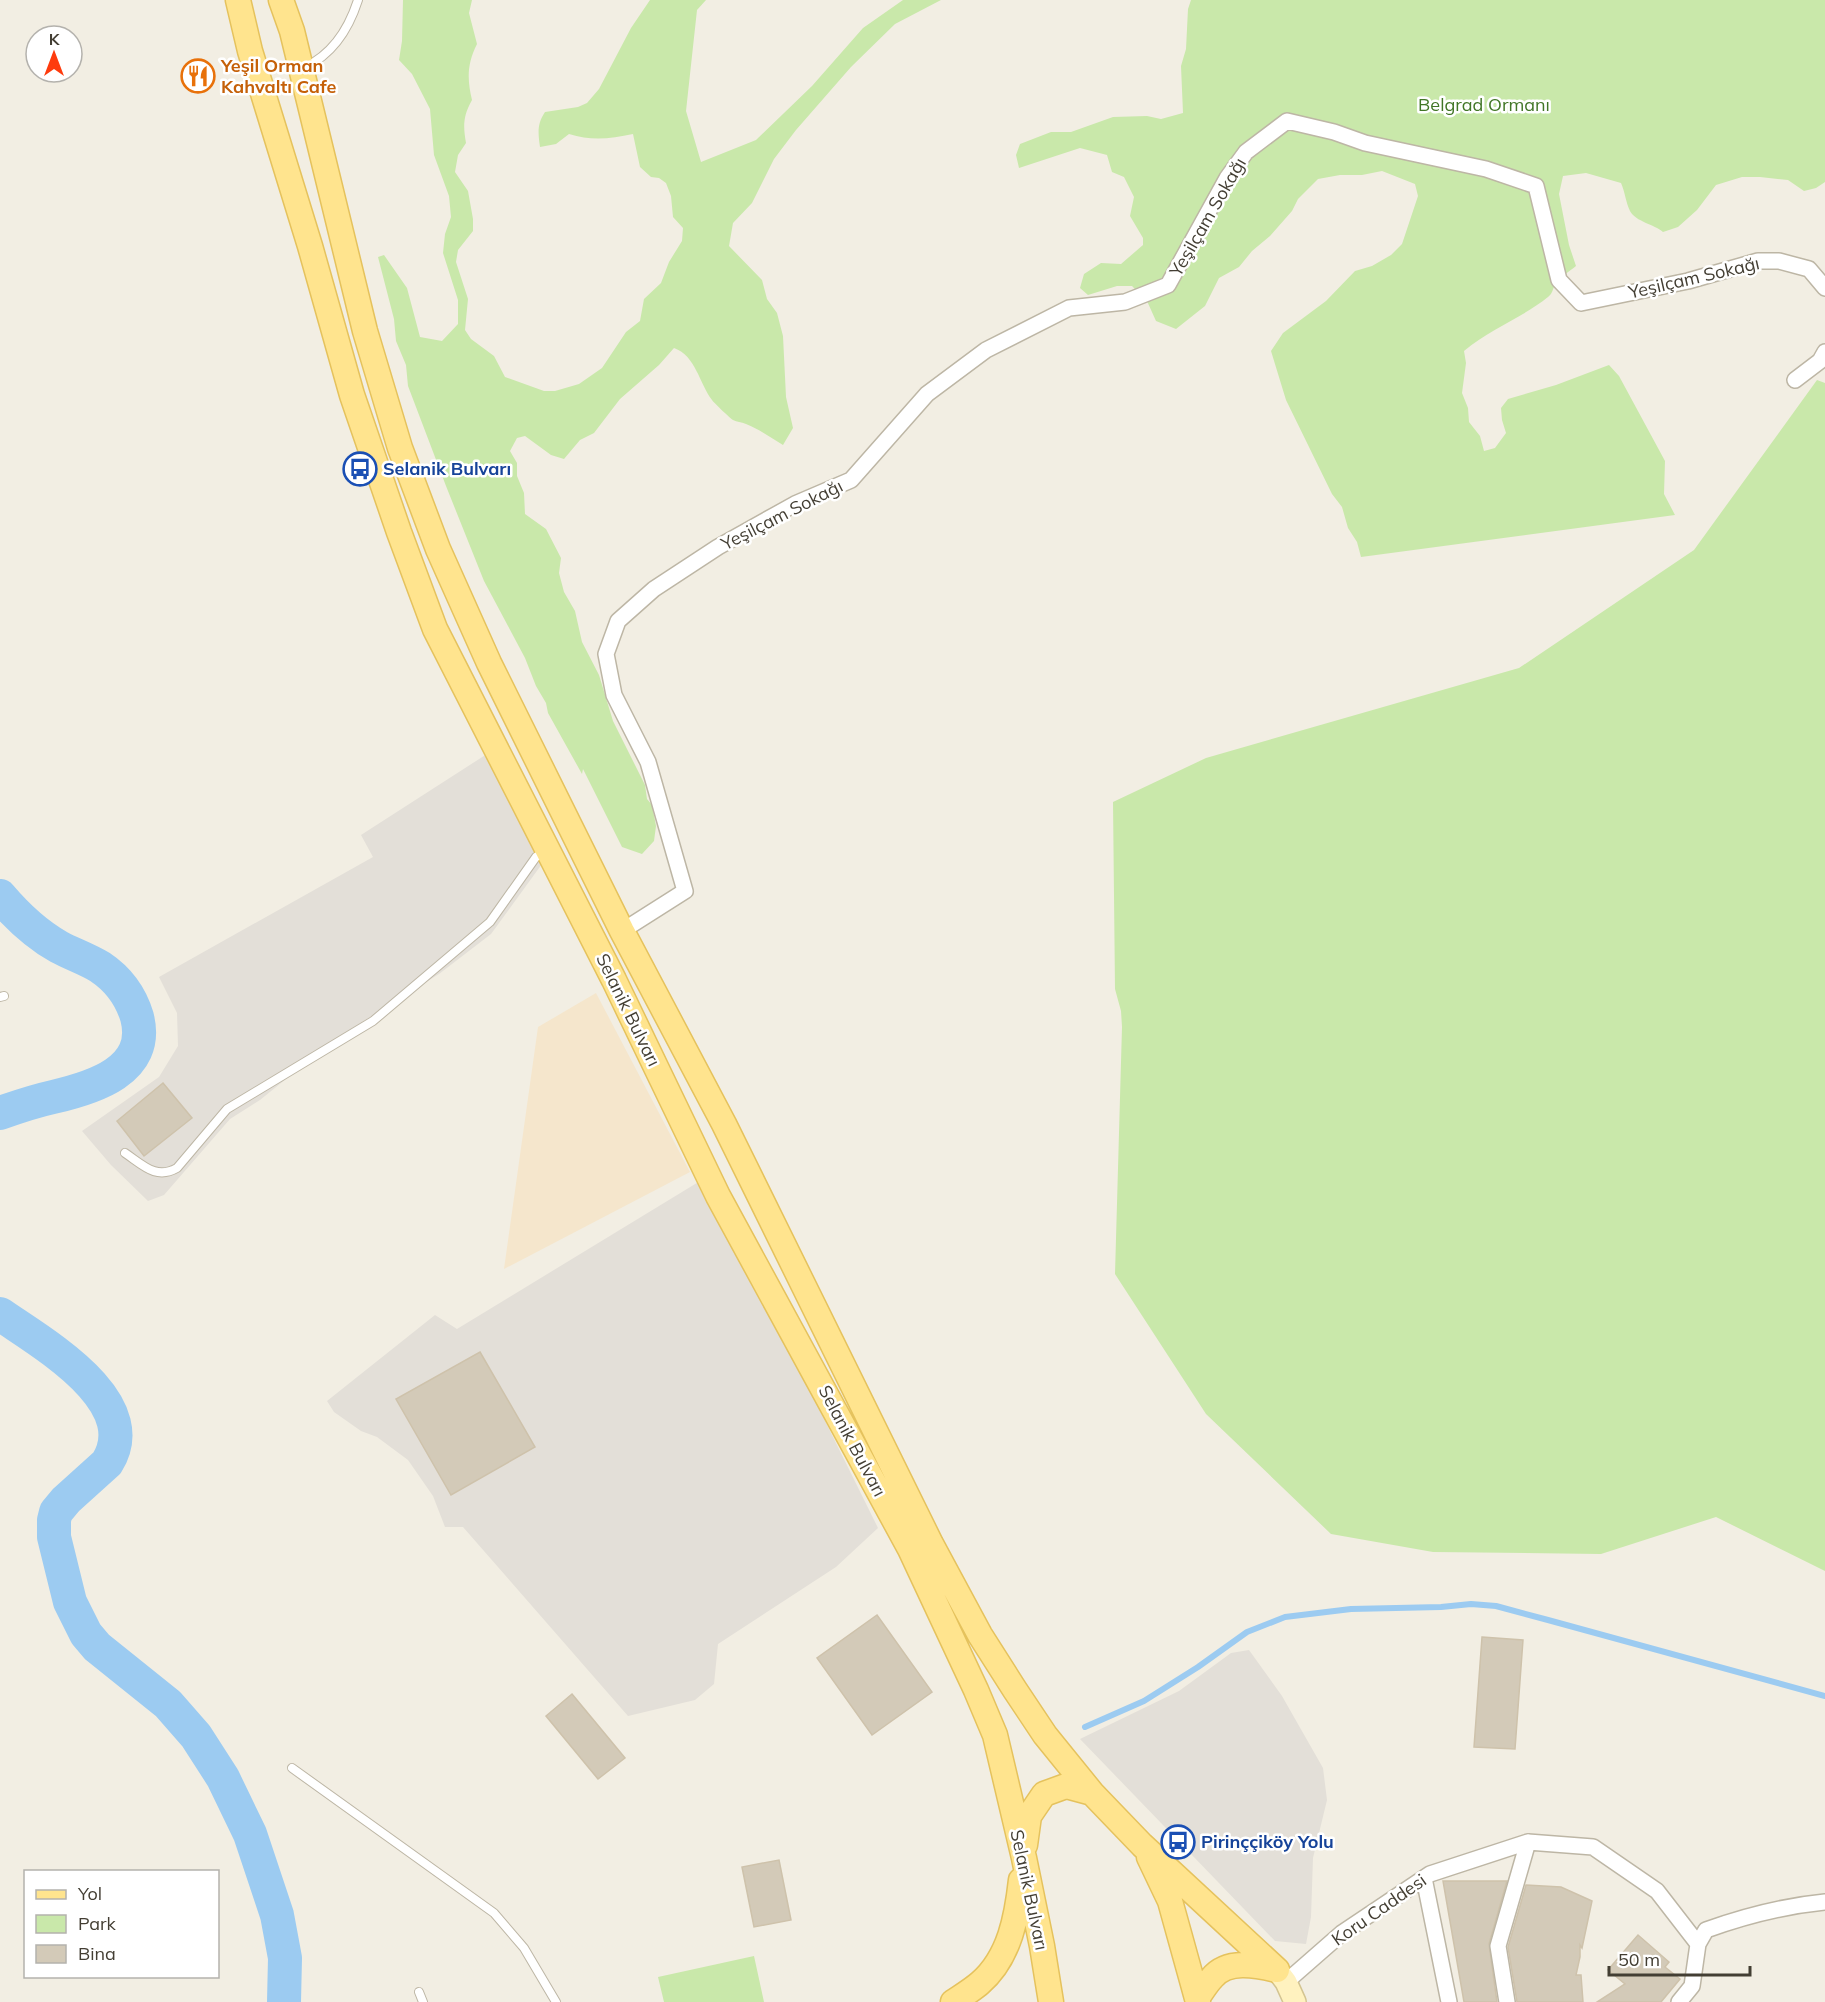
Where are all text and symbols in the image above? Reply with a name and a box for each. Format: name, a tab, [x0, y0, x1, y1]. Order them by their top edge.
north arrow	[24, 24, 84, 84]
text: K	[49, 29, 61, 49]
place label: Yeşil Orman Kahvaltı Cafe	[220, 54, 336, 98]
restaurant icon: Yeşil Orman Kahvaltı Cafe	[180, 58, 216, 94]
park label: Belgrad Ormanı	[1418, 93, 1550, 116]
street label: Yeşilçam Sokağı	[1164, 153, 1251, 281]
street label: Yeşilçam Sokağı	[1625, 251, 1762, 304]
bus stop icon: Selanik Bulvarı	[342, 451, 378, 487]
place label: Selanik Bulvarı	[383, 457, 511, 480]
street label: Yeşilçam Sokağı	[716, 474, 846, 556]
street label: Selanik Bulvarı	[591, 950, 666, 1070]
street label: Selanik Bulvarı	[813, 1381, 891, 1500]
bus stop icon: Pirinççiköy Yolu	[1160, 1824, 1196, 1860]
street label: Selanik Bulvarı	[1005, 1827, 1054, 1952]
place label: Pirinççiköy Yolu	[1201, 1830, 1334, 1853]
street label: Koru Caddesi	[1327, 1868, 1431, 1951]
legend	[24, 1870, 219, 1978]
text: Yol	[77, 1882, 102, 1905]
text: Park	[78, 1912, 117, 1935]
scale bar	[1609, 1939, 1750, 1977]
text: Bina	[78, 1942, 116, 1965]
text: 50 m	[1618, 1948, 1660, 1971]

